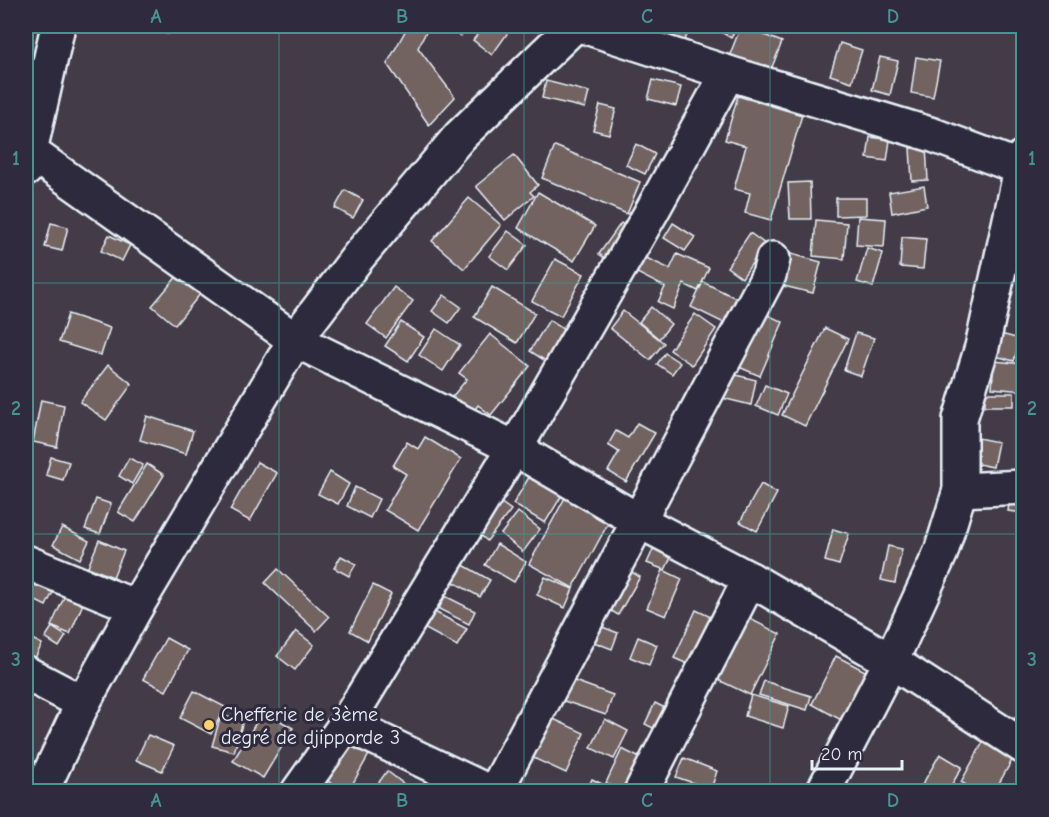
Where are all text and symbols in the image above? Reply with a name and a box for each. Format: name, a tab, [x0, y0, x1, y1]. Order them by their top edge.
text: A	[150, 5, 162, 28]
text: B	[396, 5, 408, 28]
text: C	[641, 5, 653, 28]
text: D	[887, 5, 899, 28]
text: 1	[12, 147, 20, 170]
text: 1	[1028, 147, 1036, 170]
text: 2	[11, 397, 21, 420]
text: 2	[1027, 397, 1037, 420]
text: 3	[11, 648, 21, 671]
text: 3	[1027, 648, 1037, 671]
place label: Chefferie de 3ème degré de djipporde 3	[221, 703, 400, 749]
marker: Chefferie de 3ème degré de djipporde 3	[202, 718, 216, 732]
scale bar	[812, 733, 902, 771]
text: 20 m	[821, 744, 862, 765]
text: A	[150, 789, 162, 812]
text: B	[396, 789, 408, 812]
text: C	[641, 789, 653, 812]
text: D	[887, 789, 899, 812]

